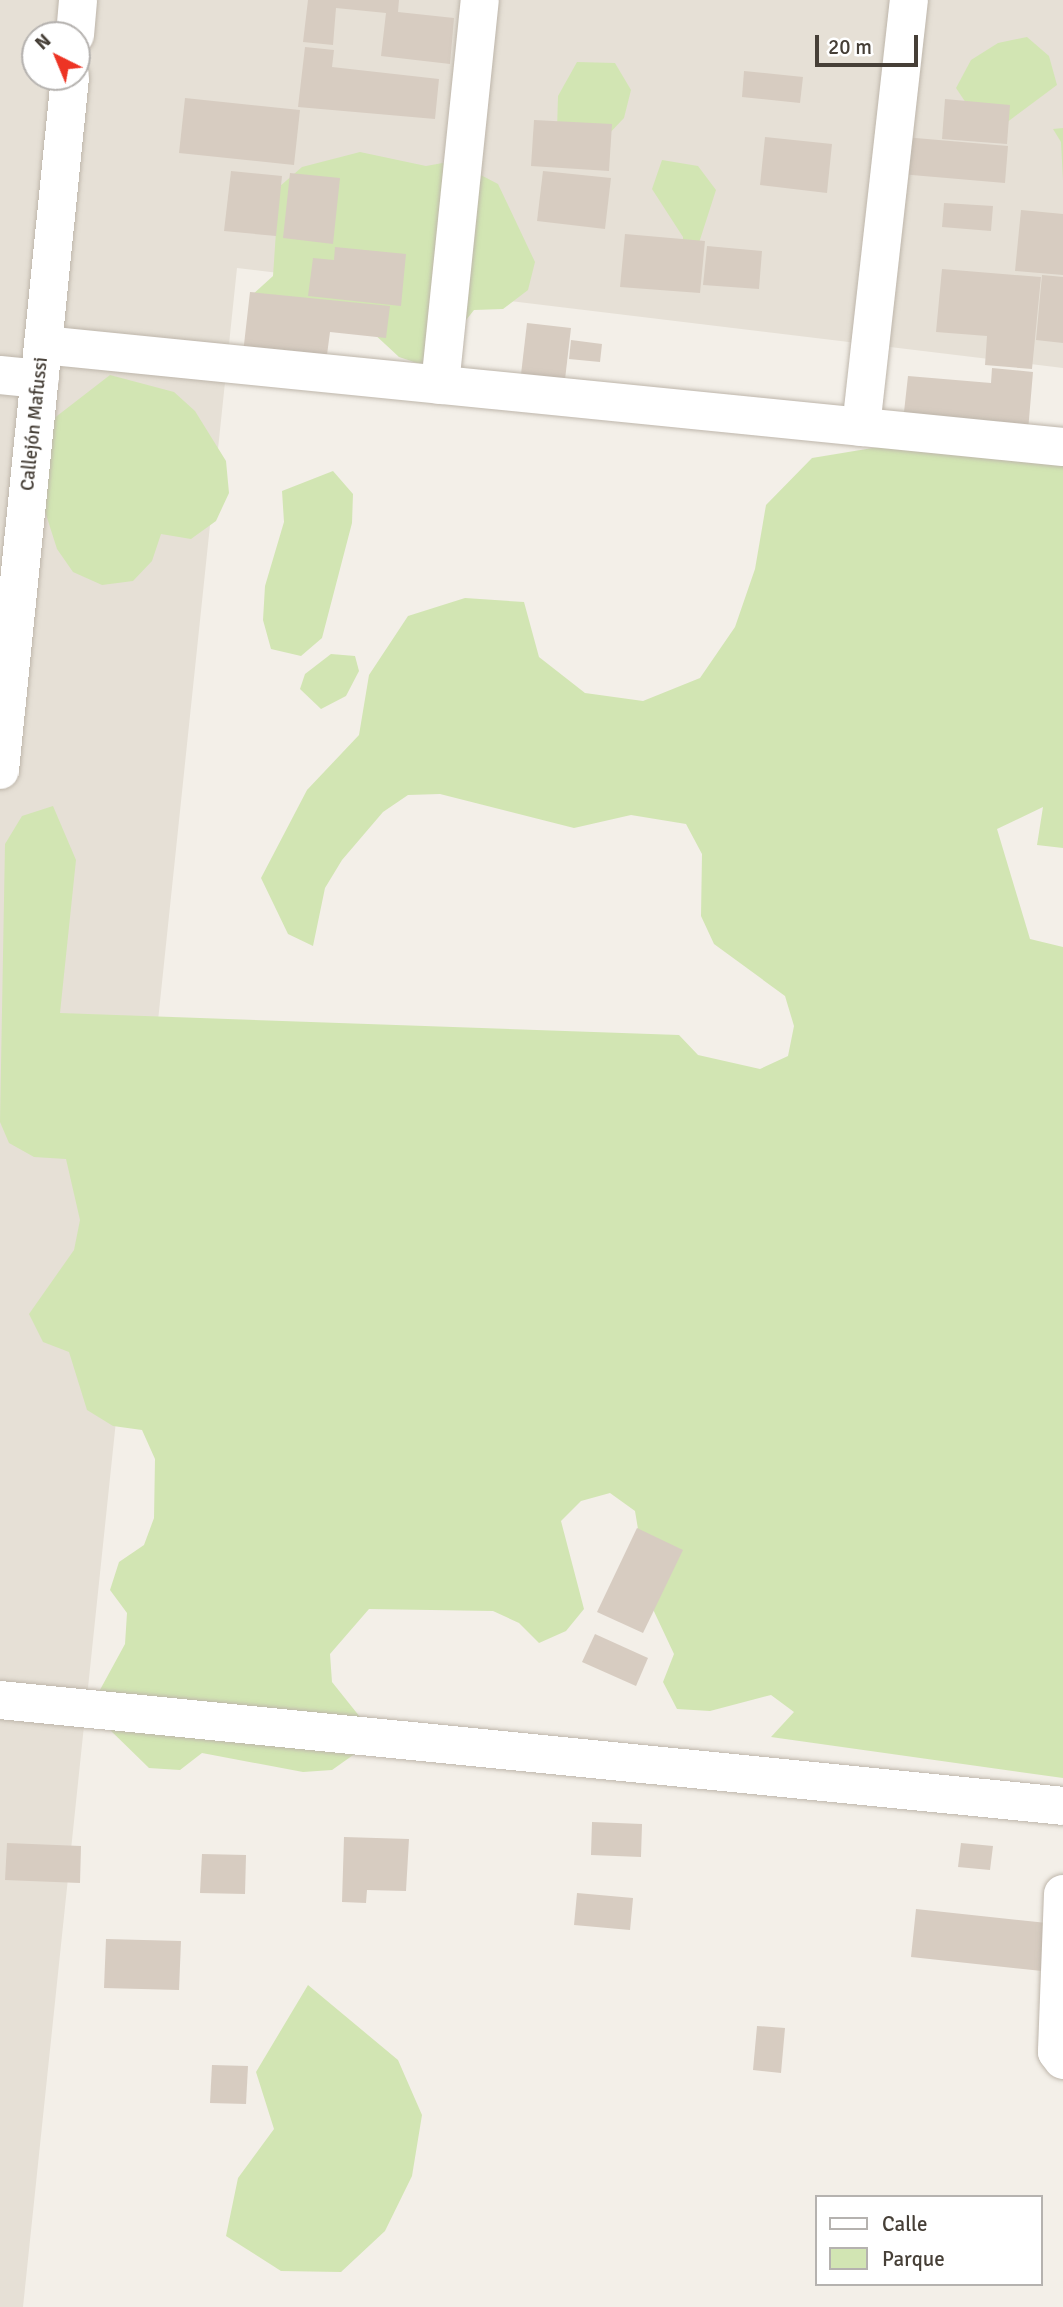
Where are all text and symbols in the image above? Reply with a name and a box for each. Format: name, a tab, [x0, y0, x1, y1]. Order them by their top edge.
north arrow	[21, 21, 91, 91]
scale bar	[818, 21, 921, 65]
text: N	[30, 29, 56, 55]
text: 20 m	[828, 34, 872, 60]
street label: Callejón Mafussi	[17, 356, 53, 492]
legend	[814, 2195, 1042, 2286]
text: Calle	[882, 2211, 928, 2237]
text: Parque	[882, 2246, 945, 2272]

